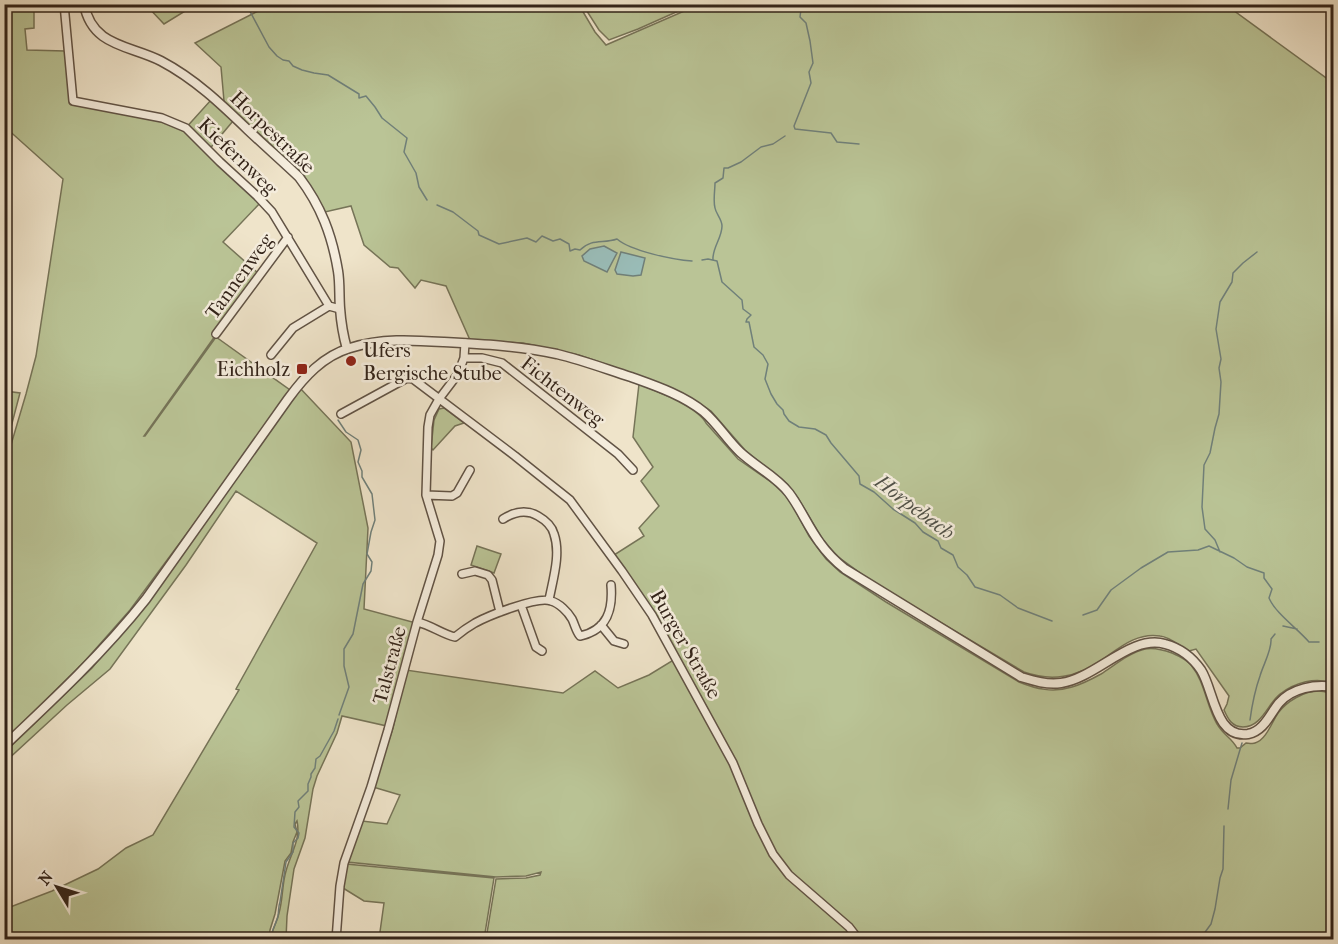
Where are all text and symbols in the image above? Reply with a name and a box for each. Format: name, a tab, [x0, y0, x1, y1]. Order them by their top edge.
street label: Horpestraße	[226, 86, 320, 178]
street label: Kiefernweg	[193, 113, 282, 200]
street label: Tannenweg	[201, 229, 278, 324]
place label: Ufers Bergische Stube	[363, 339, 502, 385]
street label: Fichtenweg	[516, 352, 609, 431]
marker: Ufers Bergische Stube	[344, 354, 358, 368]
place label: Eichholz	[217, 358, 290, 381]
marker: Eichholz	[295, 362, 309, 376]
water label: Horpebach	[870, 469, 960, 545]
street label: Burger Straße	[645, 586, 726, 703]
street label: Talstraße	[368, 624, 411, 707]
north arrow	[27, 857, 87, 917]
text: N	[34, 867, 57, 889]

